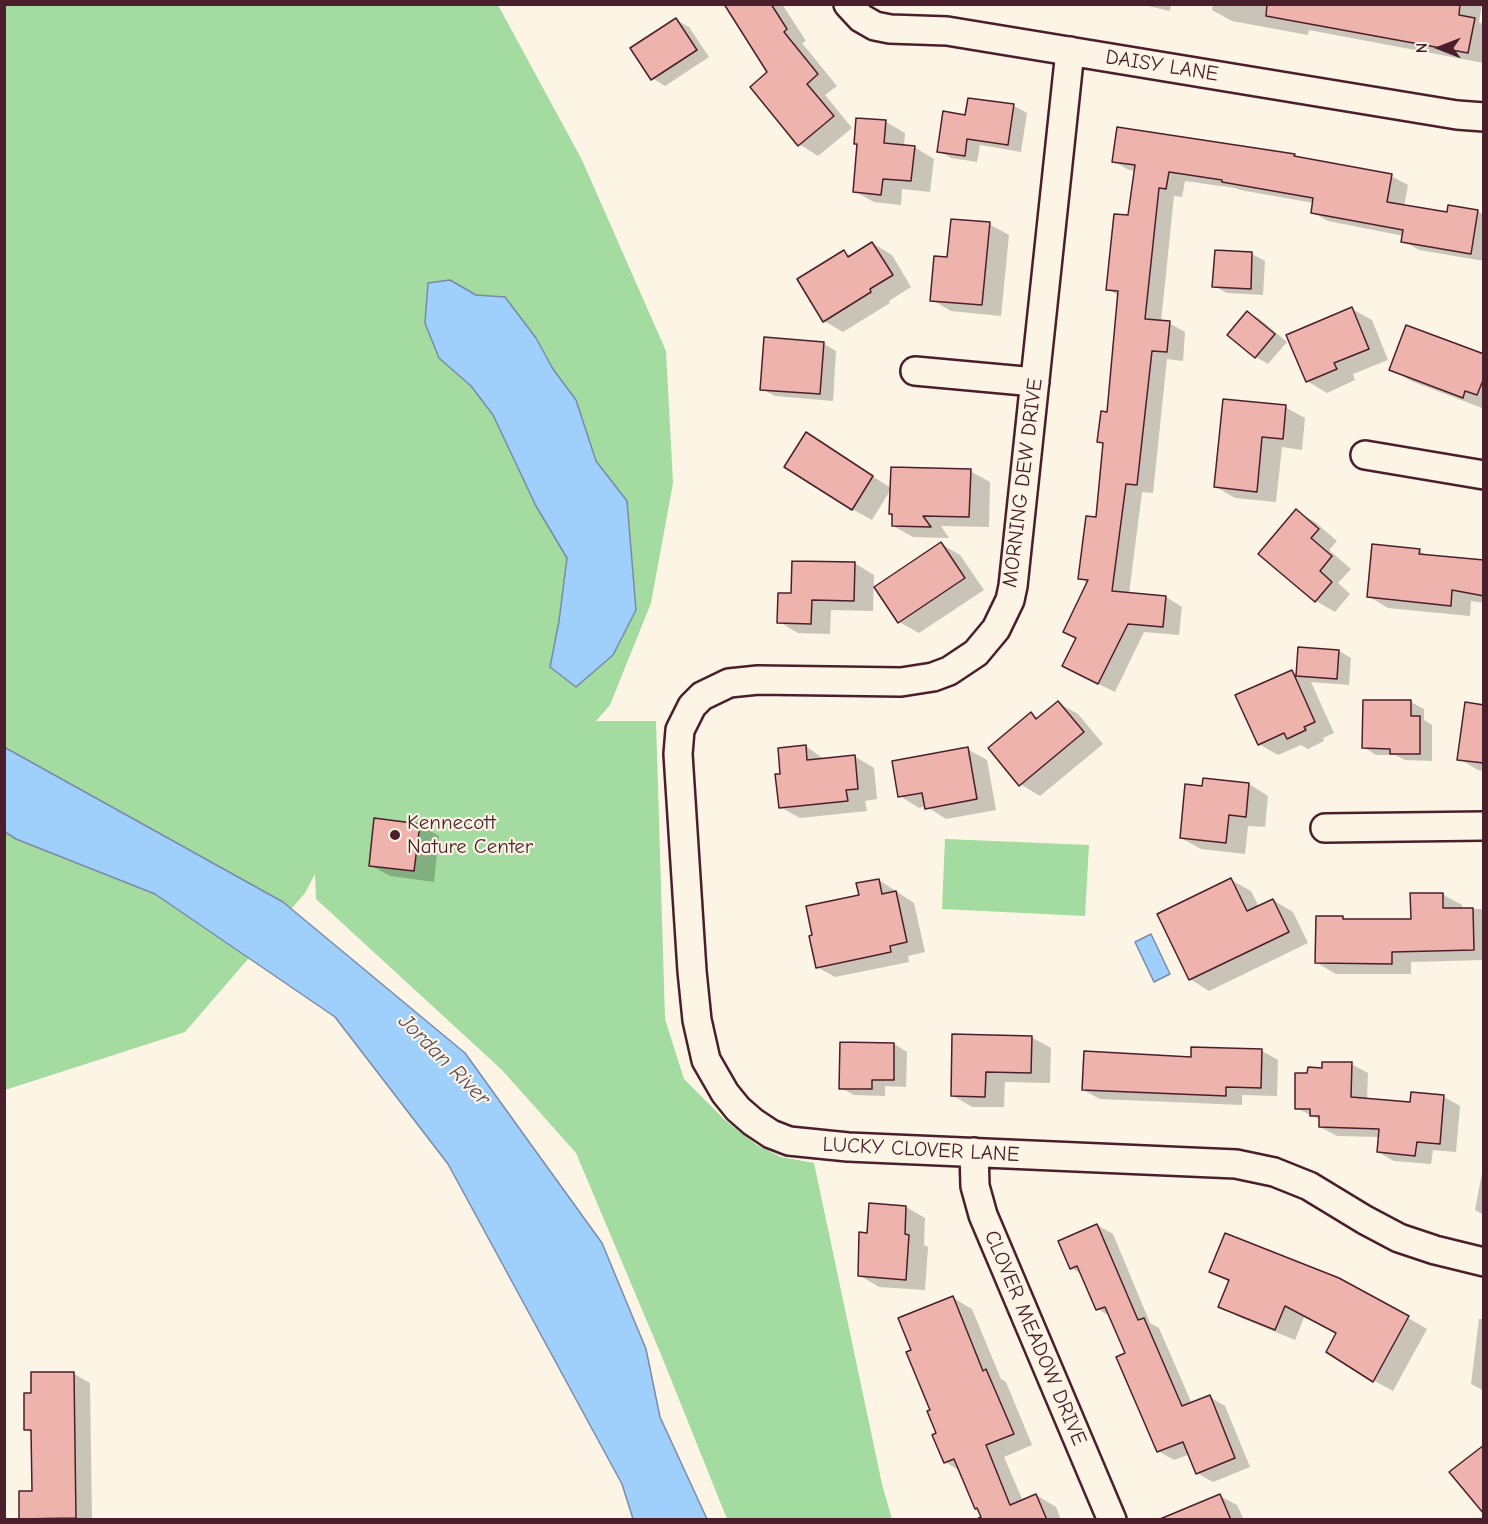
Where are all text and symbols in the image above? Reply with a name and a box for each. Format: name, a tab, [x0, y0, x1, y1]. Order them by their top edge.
north arrow	[1410, 18, 1470, 78]
text: N	[1413, 43, 1431, 53]
street label: DAISY LANE	[1104, 45, 1220, 87]
street label: MORNING DEW DRIVE	[998, 377, 1048, 589]
place label: Kennecott Nature Center	[407, 810, 533, 860]
marker: Kennecott Nature Center	[388, 828, 402, 842]
water label: Jordan River	[392, 1008, 496, 1112]
street label: LUCKY CLOVER LANE	[822, 1132, 1020, 1168]
street label: CLOVER MEADOW DRIVE	[978, 1227, 1092, 1449]

